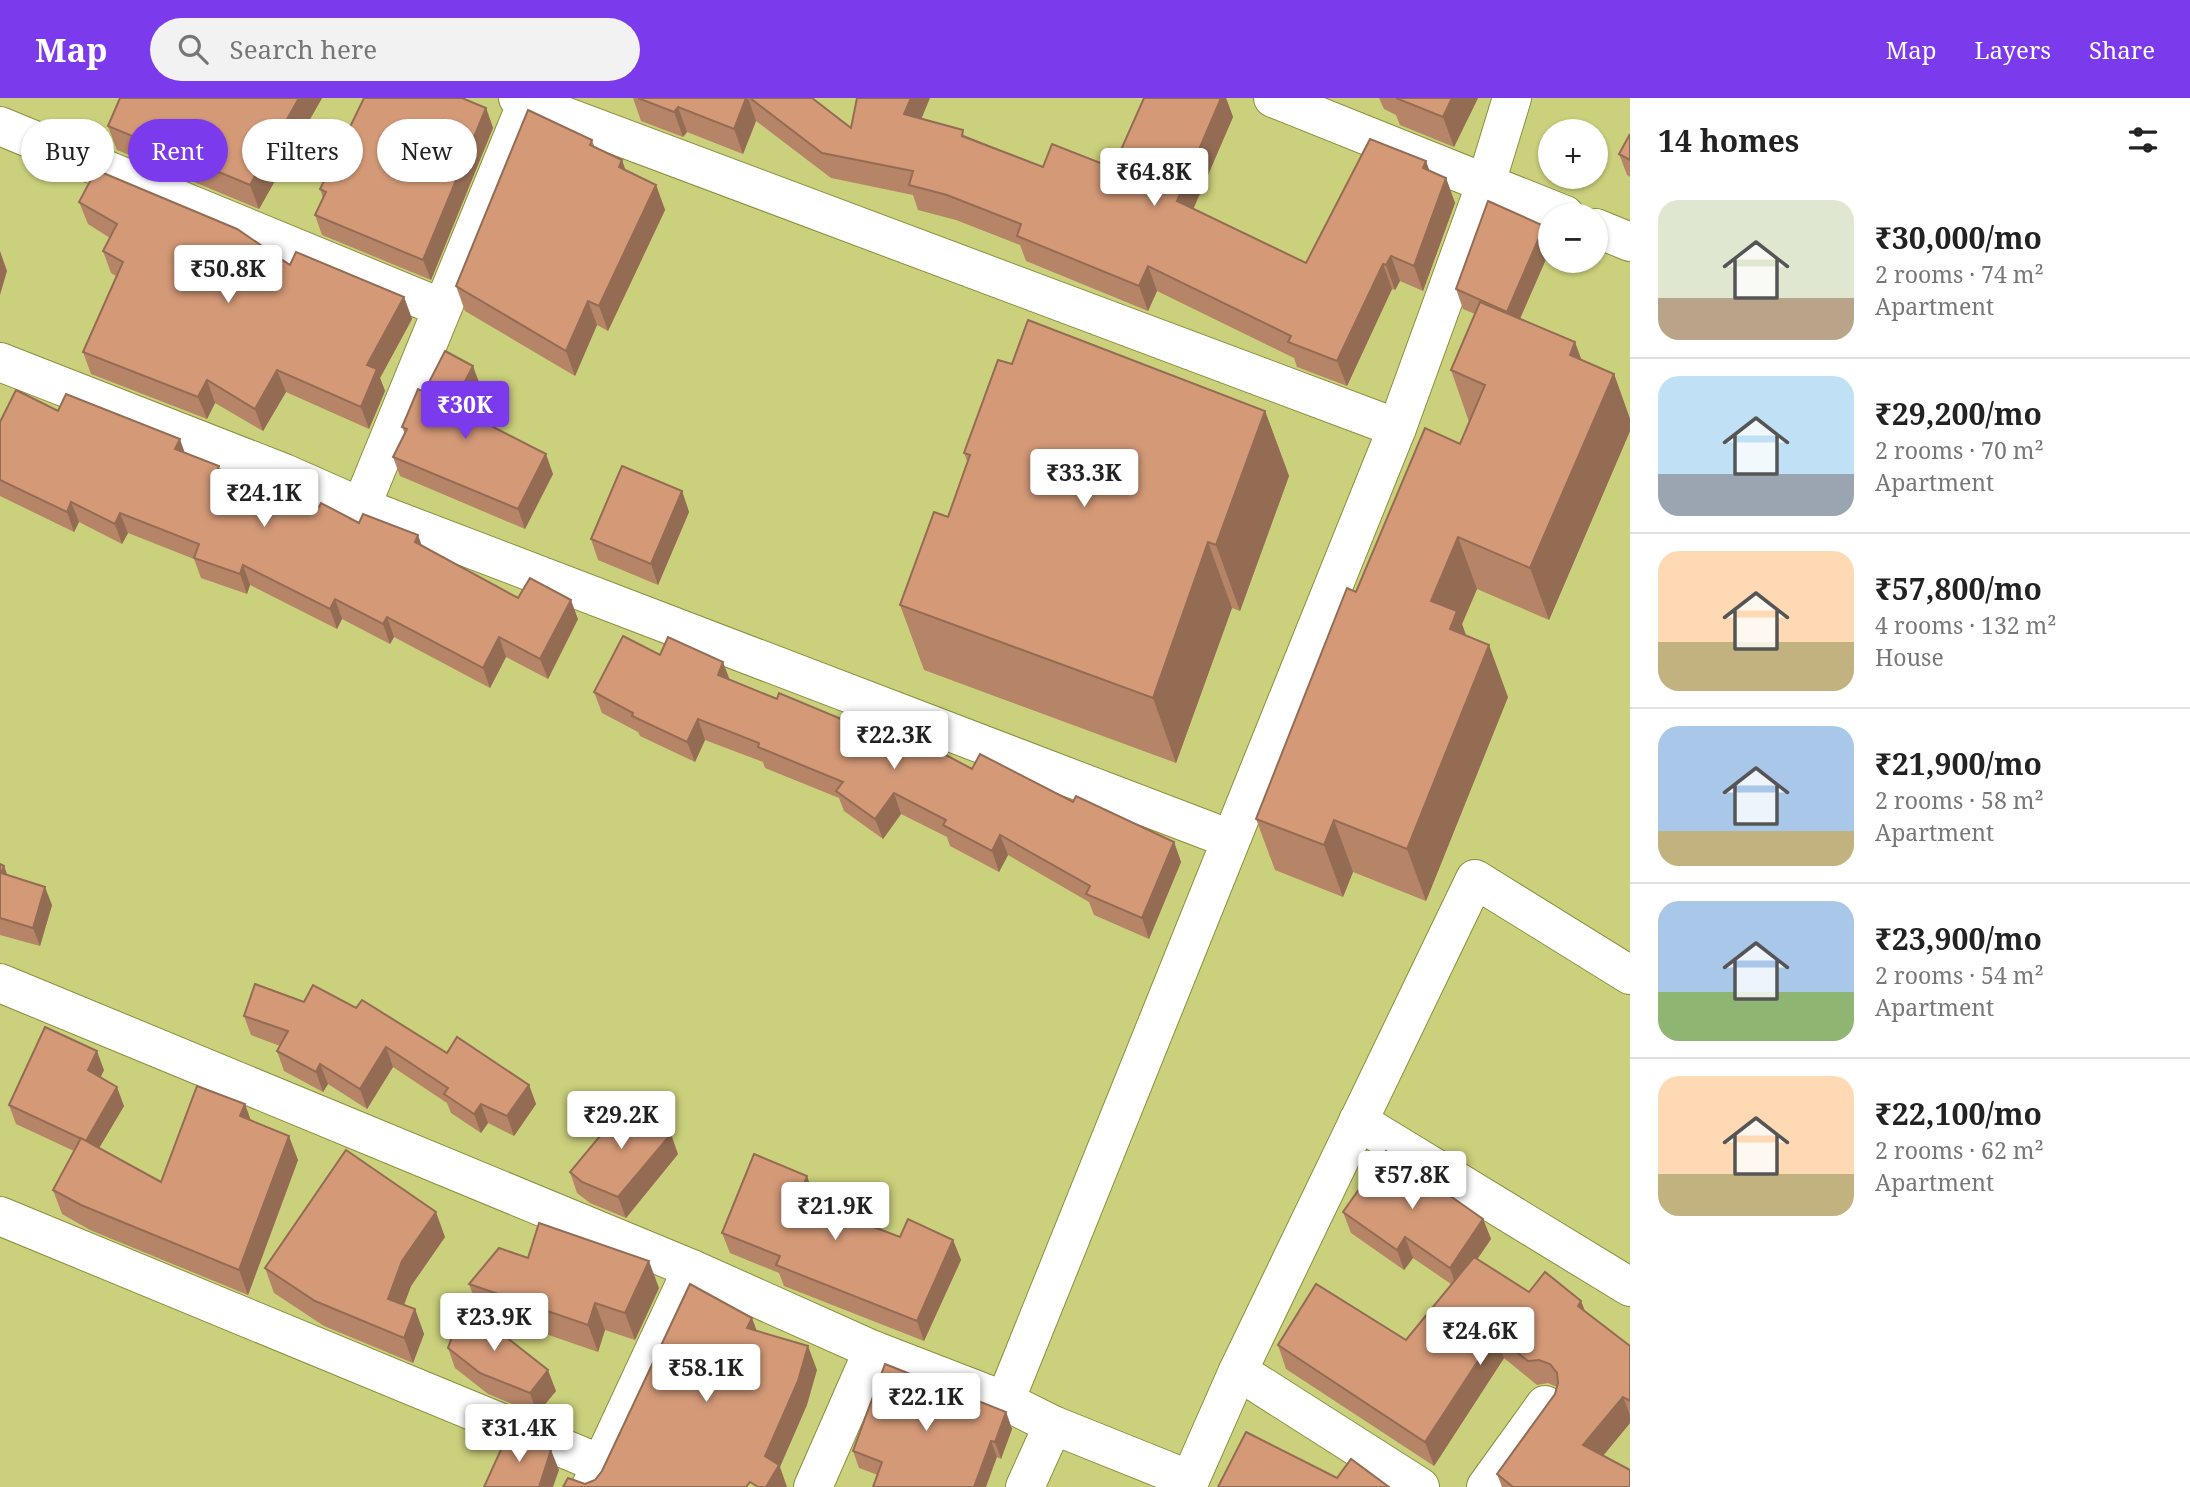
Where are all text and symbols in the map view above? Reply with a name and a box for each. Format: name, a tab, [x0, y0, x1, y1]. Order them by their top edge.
search box	[150, 18, 640, 81]
text: Map	[35, 27, 108, 72]
icon: search	[174, 30, 212, 68]
text: Search here	[230, 31, 377, 67]
text: Map	[1886, 33, 1937, 66]
text: Layers	[1975, 33, 2051, 66]
text: Share	[2089, 33, 2155, 66]
chip: Buy	[21, 119, 114, 182]
chip: Rent	[128, 119, 228, 182]
chip: Filters	[242, 119, 363, 182]
chip: New	[377, 119, 477, 182]
map controls	[1538, 119, 1608, 273]
button: +	[1538, 119, 1608, 189]
text: 14 homes	[1658, 120, 1799, 161]
icon: filters	[2124, 121, 2162, 159]
pin: ₹64.8K	[1097, 148, 1211, 208]
text: ₹64.8K	[1116, 155, 1192, 187]
button: −	[1538, 203, 1608, 273]
text: ₹30,000/mo	[1875, 217, 2042, 258]
icon: home	[1714, 228, 1798, 312]
pin: ₹50.8K	[171, 246, 285, 305]
text: ₹50.8K	[190, 252, 266, 284]
text: 2 rooms · 74 m²	[1875, 258, 2044, 290]
text: Apartment	[1875, 290, 1994, 322]
pin: ₹30K	[424, 382, 506, 441]
text: ₹30K	[437, 388, 493, 420]
text: ₹29,200/mo	[1875, 393, 2042, 434]
icon: home	[1714, 404, 1798, 488]
text: 2 rooms · 70 m²	[1875, 434, 2044, 466]
pin: ₹33.3K	[1027, 450, 1141, 509]
text: ₹33.3K	[1046, 456, 1122, 488]
text: Apartment	[1875, 466, 1994, 498]
pin: ₹24.1K	[207, 470, 321, 529]
text: ₹24.1K	[226, 476, 302, 508]
text: ₹57,800/mo	[1875, 568, 2042, 609]
icon: home	[1714, 579, 1798, 663]
text: 4 rooms · 132 m²	[1875, 609, 2057, 641]
text: House	[1875, 641, 1944, 673]
pin: ₹22.3K	[837, 712, 951, 771]
text: ₹22.3K	[856, 718, 932, 750]
text: ₹21,900/mo	[1875, 743, 2042, 784]
icon: home	[1714, 754, 1798, 838]
text: 2 rooms · 58 m²	[1875, 784, 2044, 816]
text: Apartment	[1875, 816, 1994, 848]
text: ₹23,900/mo	[1875, 918, 2042, 959]
icon: home	[1714, 929, 1798, 1013]
text: 2 rooms · 54 m²	[1875, 959, 2044, 991]
text: Apartment	[1875, 991, 1994, 1023]
pin: ₹29.2K	[564, 1091, 678, 1151]
text: ₹22,100/mo	[1875, 1093, 2042, 1134]
text: ₹29.2K	[583, 1098, 659, 1130]
icon: home	[1714, 1104, 1798, 1188]
text: 2 rooms · 62 m²	[1875, 1134, 2044, 1166]
pin: ₹57.8K	[1355, 1152, 1469, 1211]
text: ₹57.8K	[1374, 1158, 1450, 1190]
text: Apartment	[1875, 1166, 1994, 1198]
pin: ₹21.9K	[778, 1182, 892, 1242]
text: ₹21.9K	[797, 1189, 873, 1221]
pin: ₹23.9K	[437, 1294, 551, 1353]
text: ₹23.9K	[456, 1300, 532, 1332]
pin: ₹24.6K	[1423, 1308, 1537, 1367]
text: ₹24.6K	[1442, 1314, 1518, 1346]
pin: ₹58.1K	[649, 1344, 763, 1404]
text: ₹58.1K	[668, 1351, 744, 1383]
pin: ₹22.1K	[869, 1374, 983, 1433]
text: ₹22.1K	[888, 1380, 964, 1412]
pin: ₹31.4K	[462, 1404, 576, 1464]
text: ₹31.4K	[481, 1411, 557, 1443]

